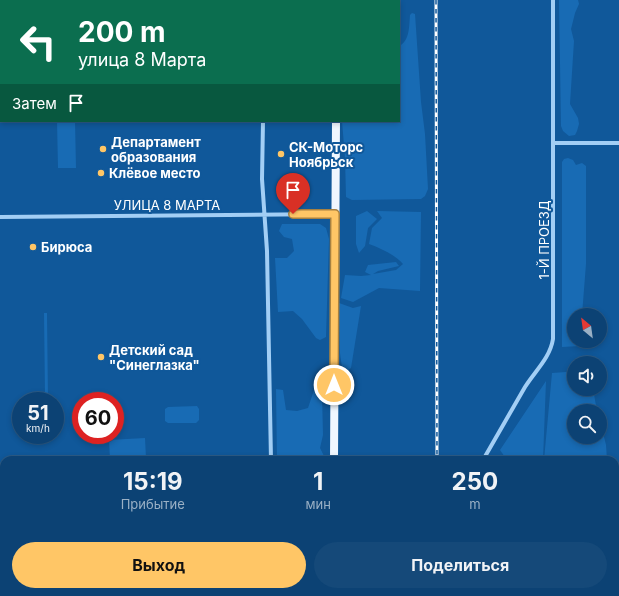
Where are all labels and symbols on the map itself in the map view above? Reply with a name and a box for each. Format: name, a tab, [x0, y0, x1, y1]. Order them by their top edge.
place label: Департамент образования	[111, 134, 201, 165]
place label: СК-Моторс Ноябрьск	[289, 139, 364, 170]
marker: Департамент образования	[98, 144, 108, 154]
marker: СК-Моторс Ноябрьск	[276, 149, 286, 159]
place label: Клёвое место	[109, 165, 201, 181]
marker: Клёвое место	[96, 168, 106, 178]
pin	[276, 173, 310, 214]
street label: УЛИЦА 8 МАРТА	[114, 197, 220, 213]
street label: 1-Й ПРОЕЗД	[536, 200, 552, 280]
place label: Бирюса	[41, 239, 92, 255]
marker: Бирюса	[28, 242, 38, 252]
north arrow	[567, 308, 607, 348]
place label: Детский сад "Синеглазка"	[109, 342, 200, 373]
marker: Детский сад "Синеглазка"	[96, 352, 106, 362]
position arrow	[313, 364, 355, 406]
speed limit sign: 60	[72, 392, 124, 444]

